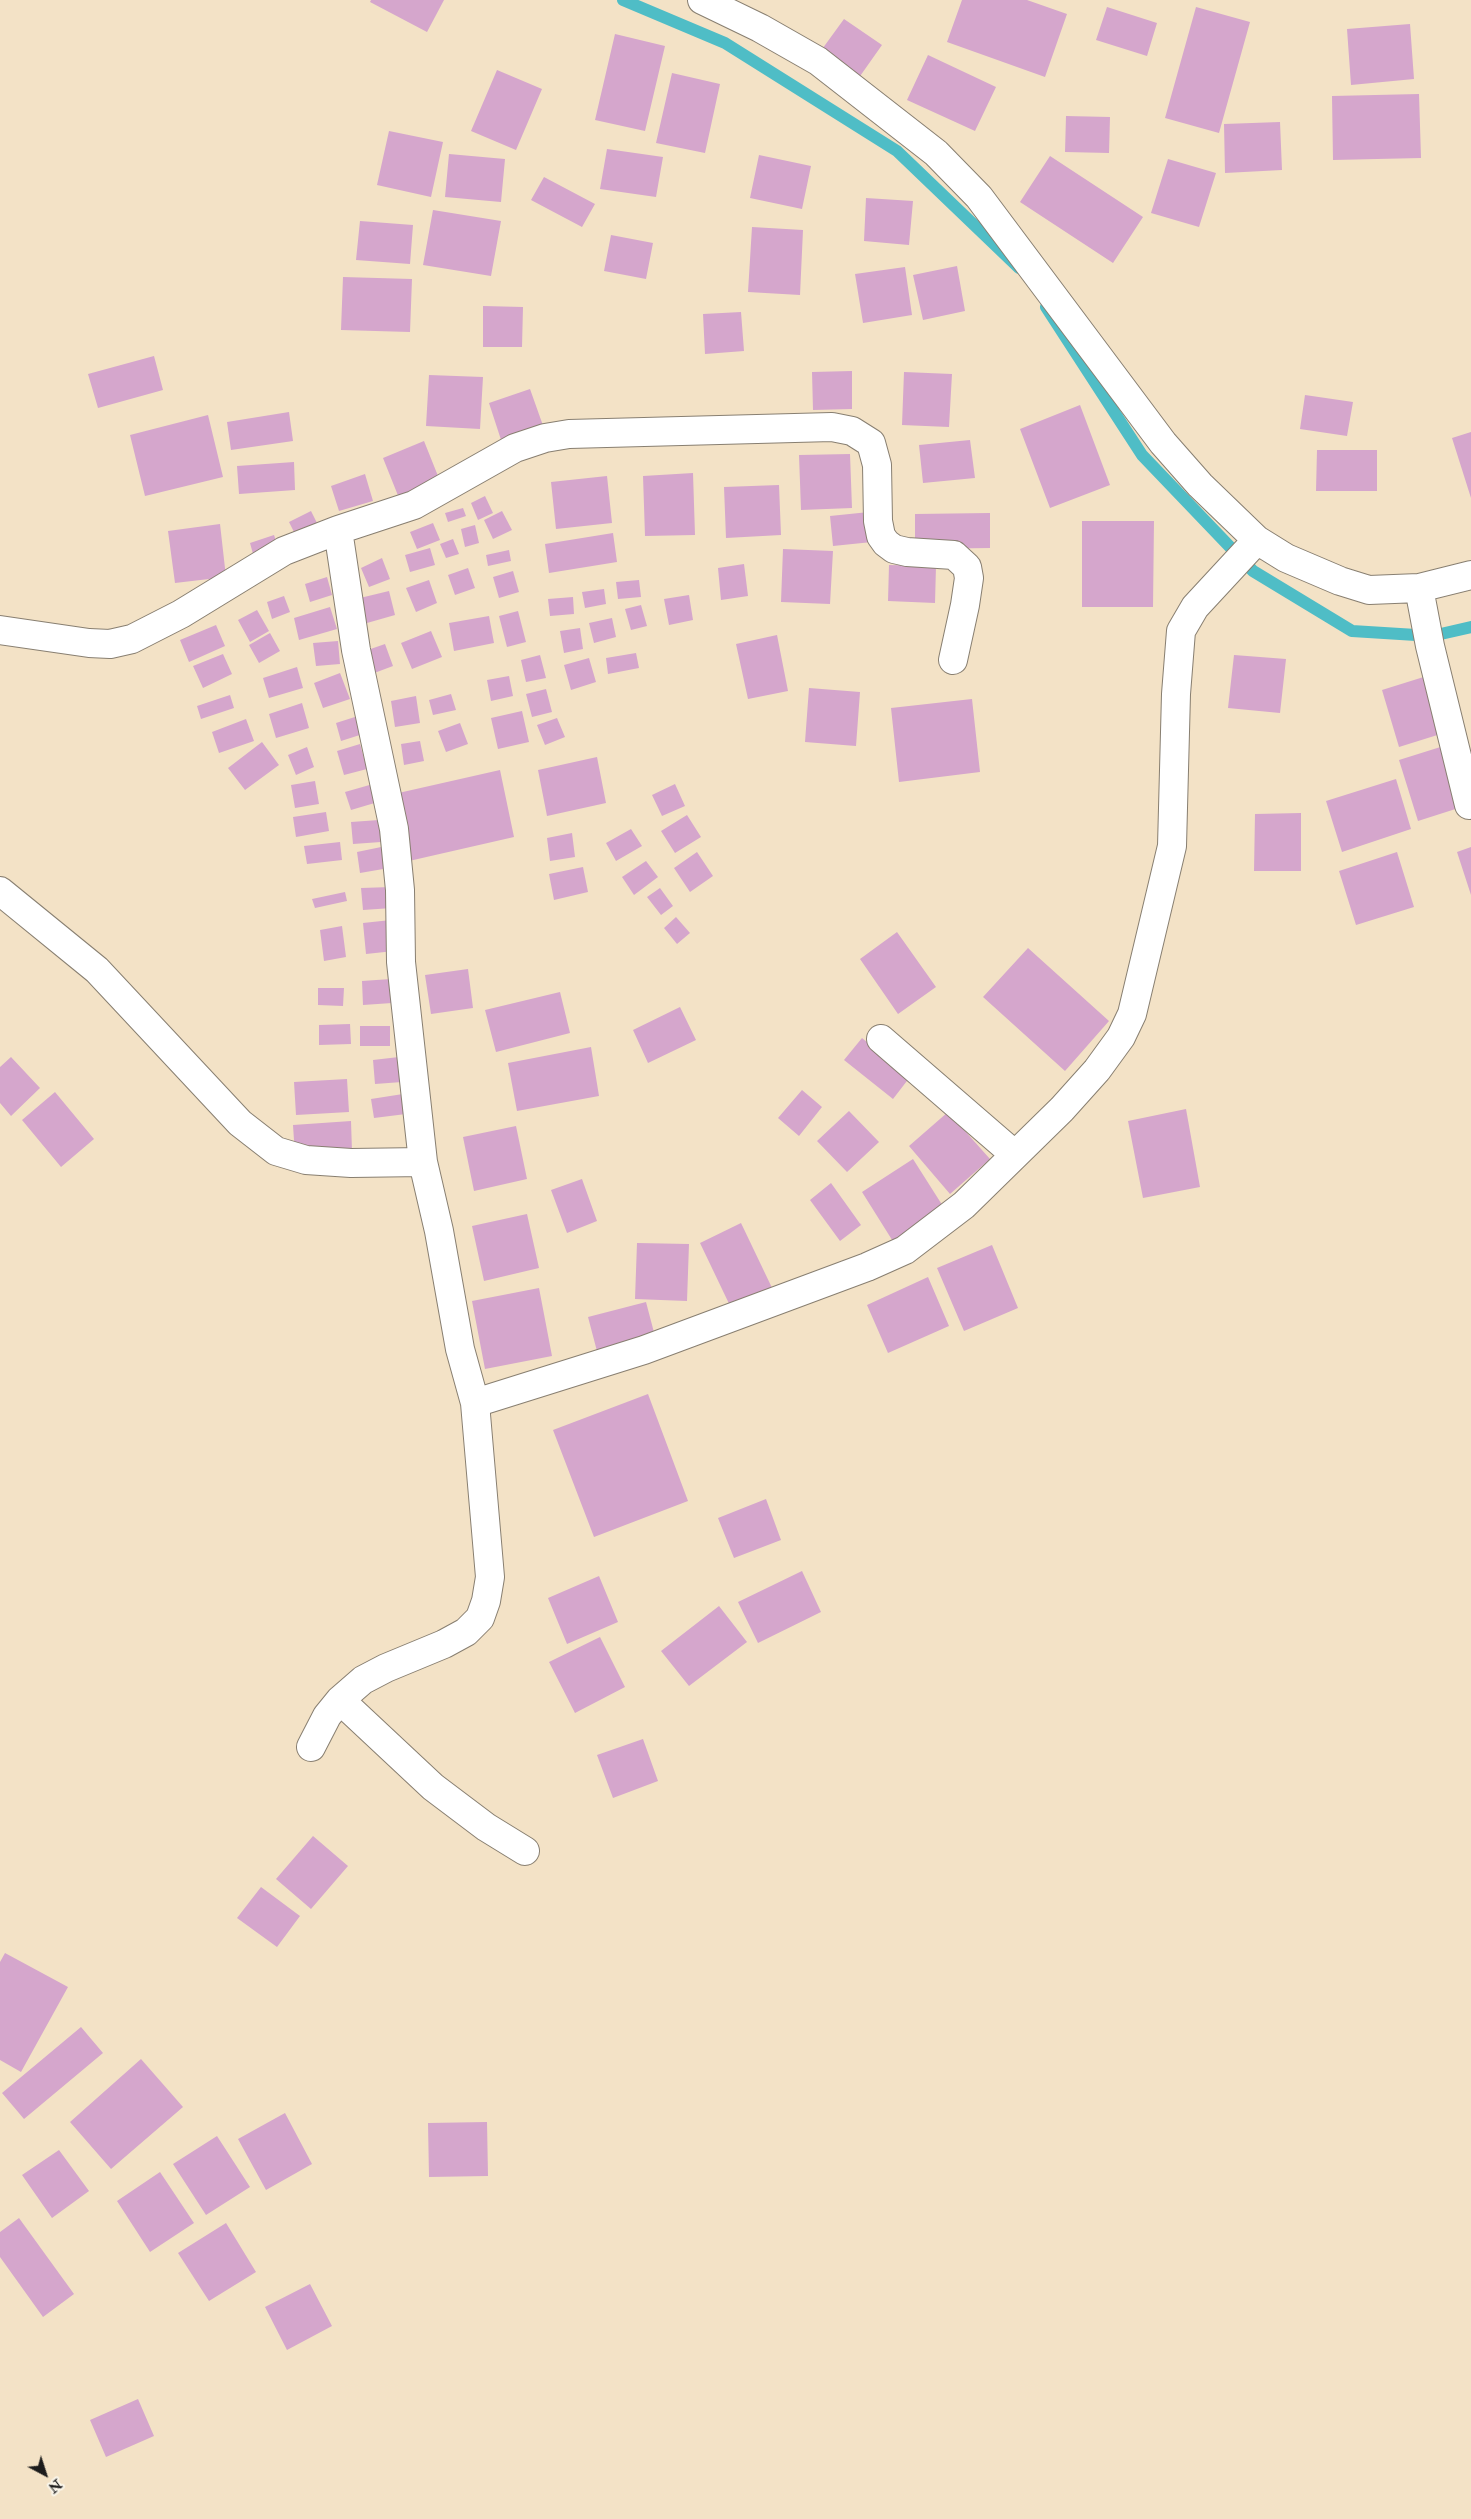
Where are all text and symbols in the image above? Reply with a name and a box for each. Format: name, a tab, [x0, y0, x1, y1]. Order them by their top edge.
north arrow	[20, 2449, 70, 2499]
text: N	[45, 2475, 65, 2496]

